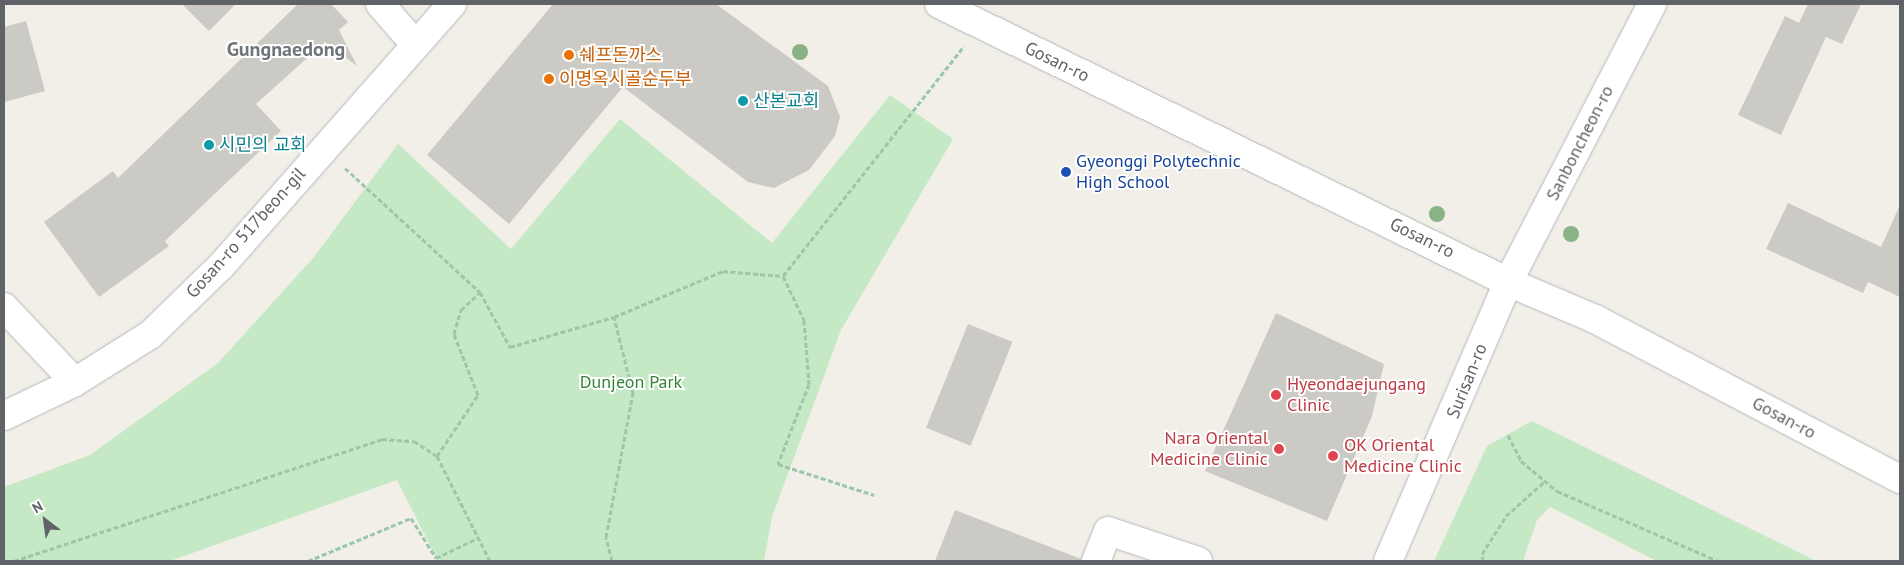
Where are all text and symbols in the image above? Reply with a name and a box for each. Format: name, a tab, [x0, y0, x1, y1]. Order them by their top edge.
district label: Gungnaedong	[227, 37, 345, 61]
street label: Gosan-ro	[1021, 37, 1093, 87]
place label: 쉐프돈까스	[579, 44, 662, 66]
marker: 쉐프돈까스	[563, 49, 575, 61]
place label: 이명옥시골순두부	[559, 68, 691, 90]
marker: 이명옥시골순두부	[543, 73, 555, 85]
street label: Sanboncheon-ro	[1542, 82, 1618, 204]
place label: 산본교회	[753, 90, 819, 112]
marker: 산본교회	[737, 95, 749, 107]
place label: 시민의 교회	[219, 134, 307, 156]
marker: 시민의 교회	[203, 139, 215, 151]
place label: Gyeonggi Polytechnic High School	[1076, 151, 1241, 193]
street label: Gosan-ro 517beon-gil	[182, 163, 310, 303]
marker: Gyeonggi Polytechnic High School	[1060, 166, 1072, 178]
street label: Gosan-ro	[1386, 213, 1458, 263]
street label: Surisan-ro	[1442, 340, 1492, 422]
park label: Dunjeon Park	[580, 371, 682, 393]
place label: Hyeondaejungang Clinic	[1287, 374, 1426, 416]
marker: Hyeondaejungang Clinic	[1269, 388, 1283, 402]
street label: Gosan-ro	[1748, 392, 1820, 444]
place label: Nara Oriental Medicine Clinic	[1150, 428, 1268, 470]
place label: OK Oriental Medicine Clinic	[1344, 435, 1462, 478]
marker: Nara Oriental Medicine Clinic	[1272, 442, 1286, 456]
marker: OK Oriental Medicine Clinic	[1326, 449, 1340, 463]
north arrow	[20, 495, 70, 545]
text: N	[29, 497, 46, 517]

